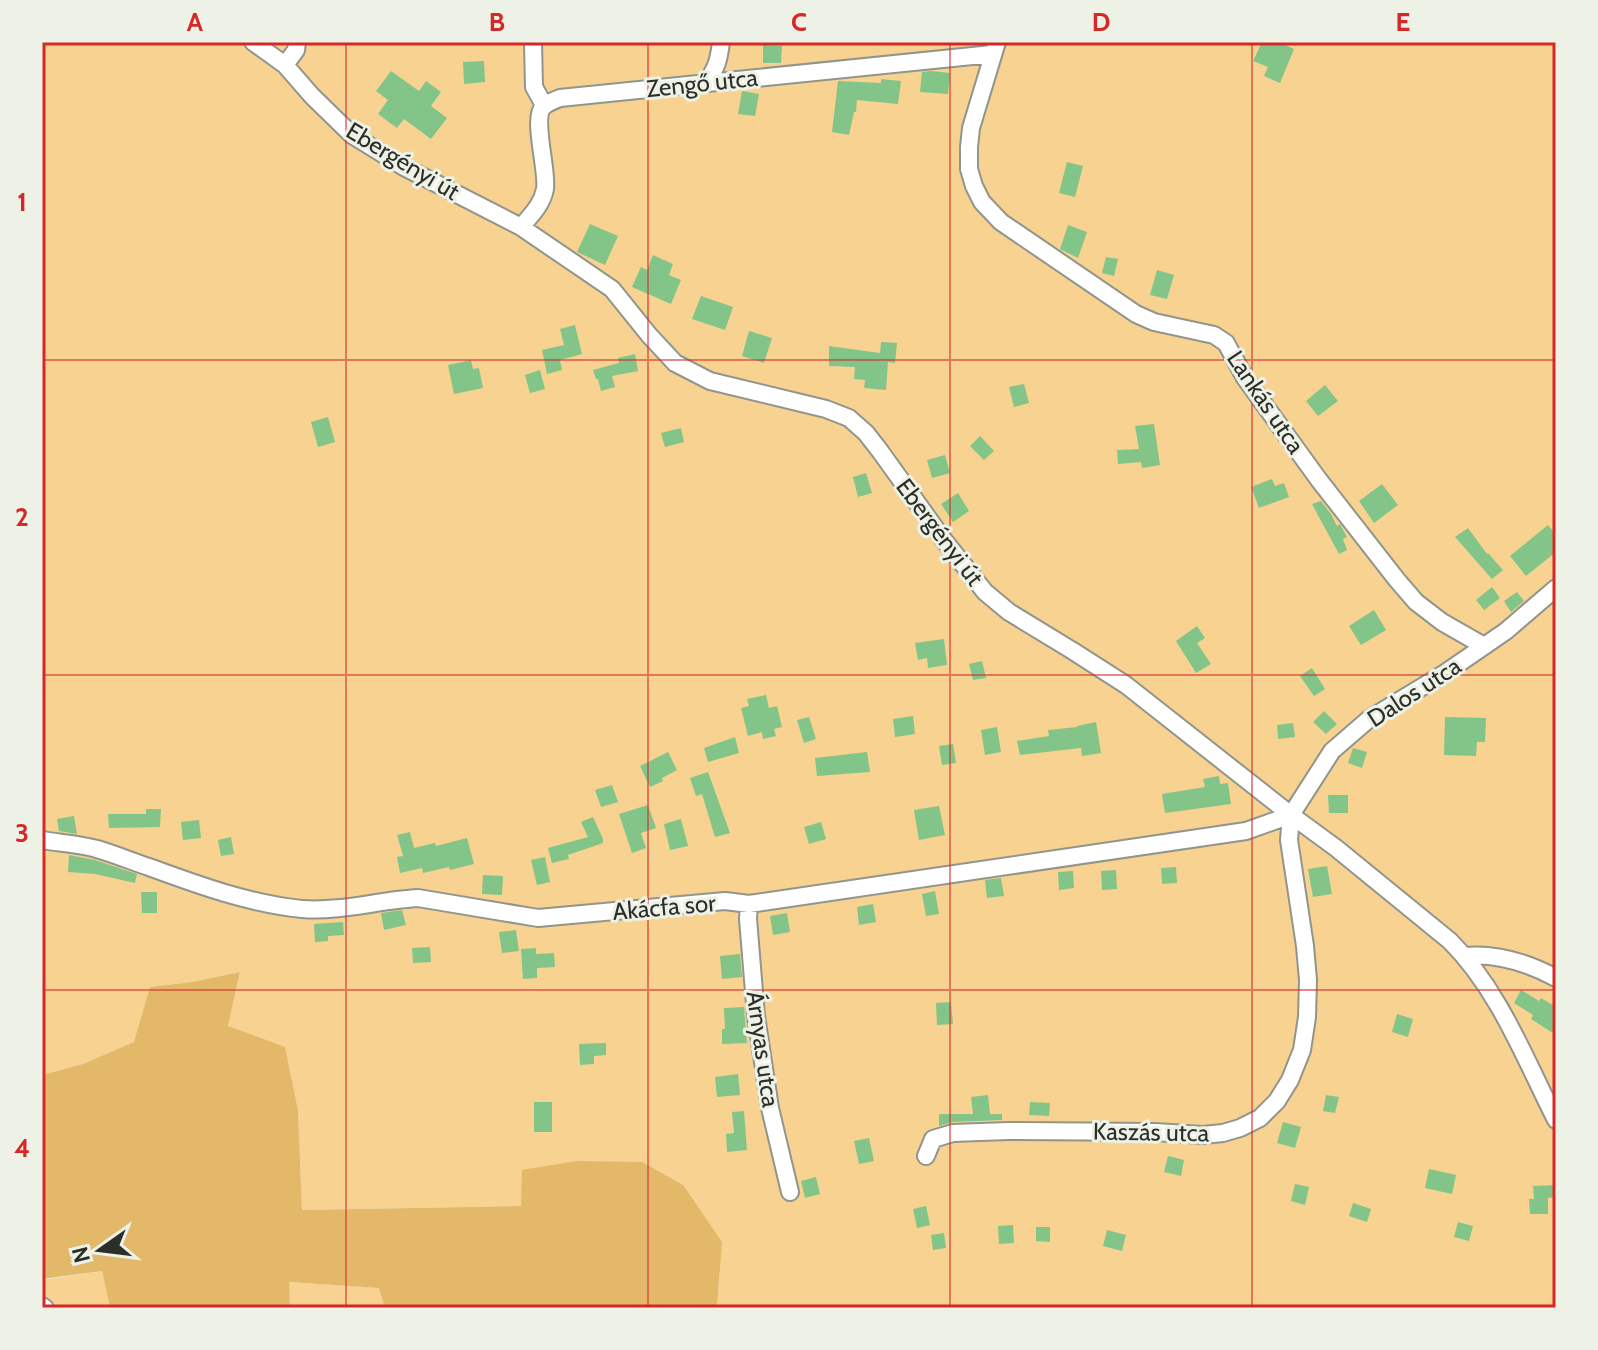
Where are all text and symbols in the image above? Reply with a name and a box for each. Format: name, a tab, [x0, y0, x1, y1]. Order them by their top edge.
text: A	[187, 6, 204, 38]
text: B	[489, 6, 505, 38]
text: C	[791, 6, 807, 38]
text: D	[1092, 6, 1110, 38]
text: E	[1396, 6, 1410, 38]
street label: Zengő utca	[645, 63, 760, 103]
street label: Ebergényi út	[341, 116, 465, 206]
text: 1	[17, 186, 27, 218]
street label: Lankás utca	[1221, 345, 1311, 459]
street label: Ebergényi út	[890, 473, 990, 591]
text: 2	[15, 501, 29, 533]
street label: Dalos utca	[1362, 651, 1467, 733]
text: 3	[15, 817, 29, 849]
street label: Akácfa sor	[611, 888, 717, 926]
street label: Árnyas utca	[740, 989, 786, 1110]
street label: Kaszás utca	[1093, 1116, 1210, 1148]
text: 4	[14, 1132, 30, 1164]
north arrow	[60, 1210, 140, 1290]
text: N	[66, 1244, 96, 1266]

